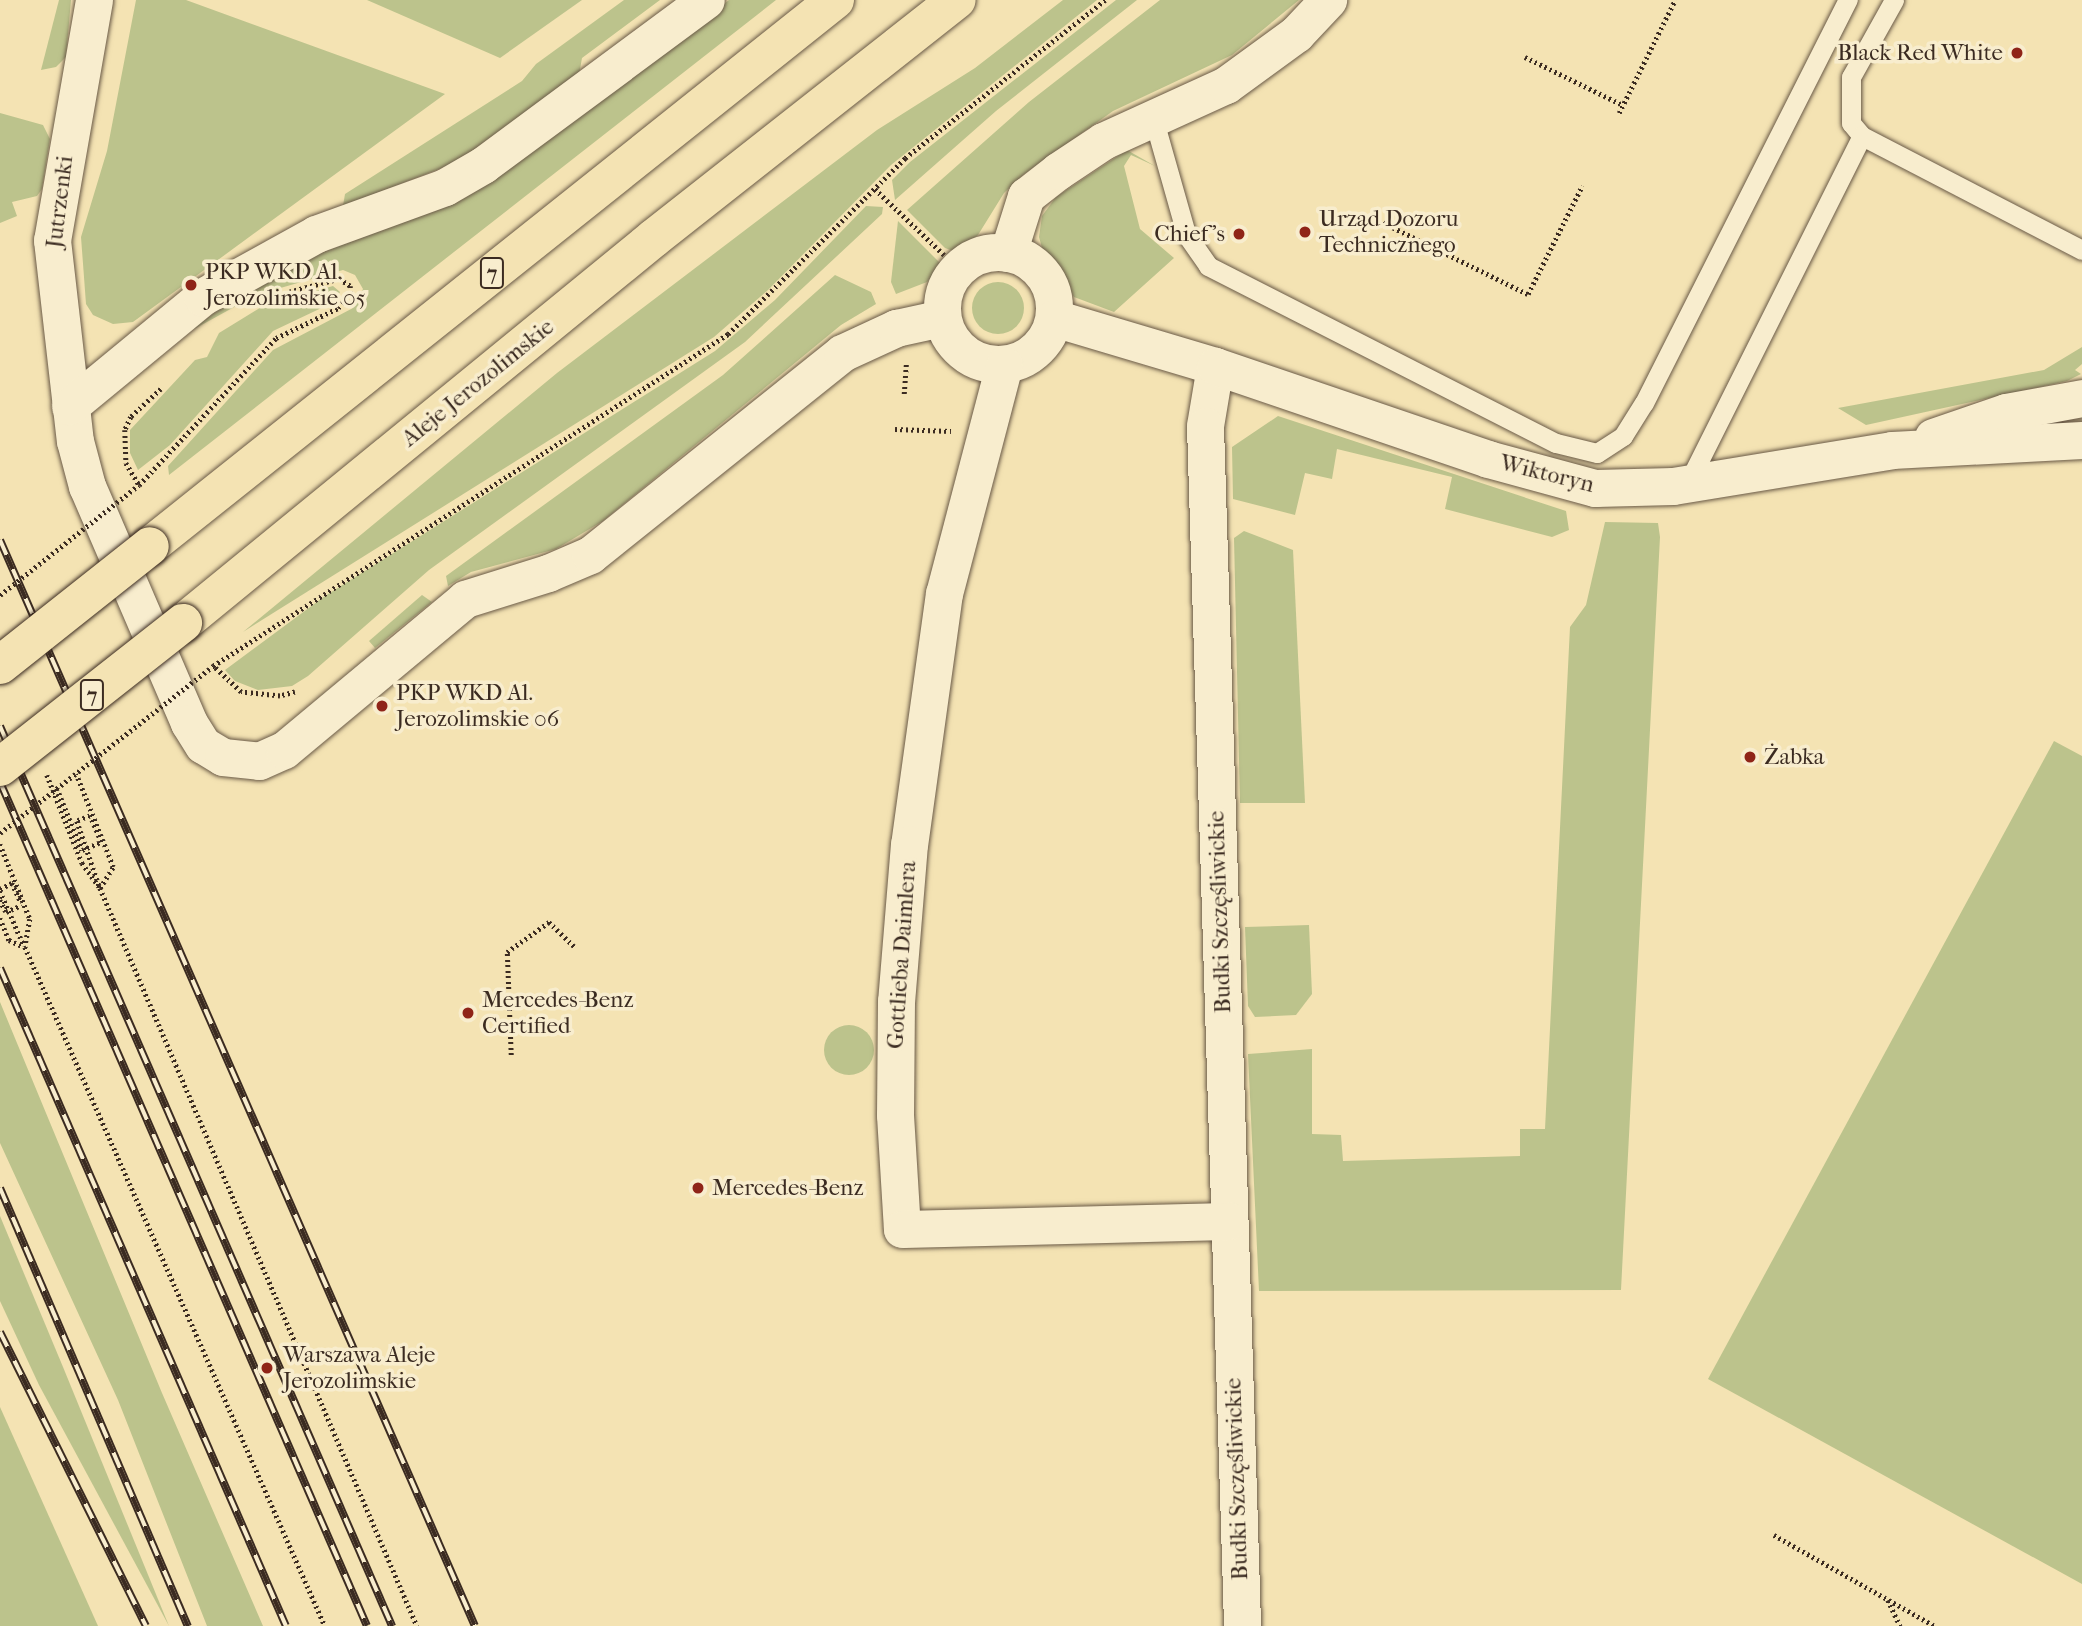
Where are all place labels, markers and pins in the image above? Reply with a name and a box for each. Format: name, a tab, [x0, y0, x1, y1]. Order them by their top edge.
place label: Black Red White	[1837, 39, 2003, 67]
marker: Black Red White	[2009, 45, 2025, 61]
place label: Urząd Dozoru Technicznego	[1319, 205, 1459, 259]
place label: Chief's	[1154, 220, 1225, 248]
marker: Urząd Dozoru Technicznego	[1297, 224, 1313, 240]
marker: Chief's	[1231, 226, 1247, 242]
place label: PKP WKD Al. Jerozolimskie 05	[205, 258, 366, 312]
marker: PKP WKD Al. Jerozolimskie 05	[183, 277, 199, 293]
place label: PKP WKD Al. Jerozolimskie 06	[396, 679, 559, 733]
marker: PKP WKD Al. Jerozolimskie 06	[374, 698, 390, 714]
place label: Żabka	[1764, 743, 1824, 771]
marker: Żabka	[1742, 749, 1758, 765]
place label: Mercedes-Benz Certified	[482, 986, 634, 1040]
marker: Mercedes-Benz Certified	[460, 1005, 476, 1021]
place label: Mercedes-Benz	[712, 1174, 864, 1202]
marker: Mercedes-Benz	[690, 1180, 706, 1196]
place label: Warszawa Aleje Jerozolimskie	[283, 1341, 435, 1395]
marker: Warszawa Aleje Jerozolimskie	[257, 1358, 277, 1378]

